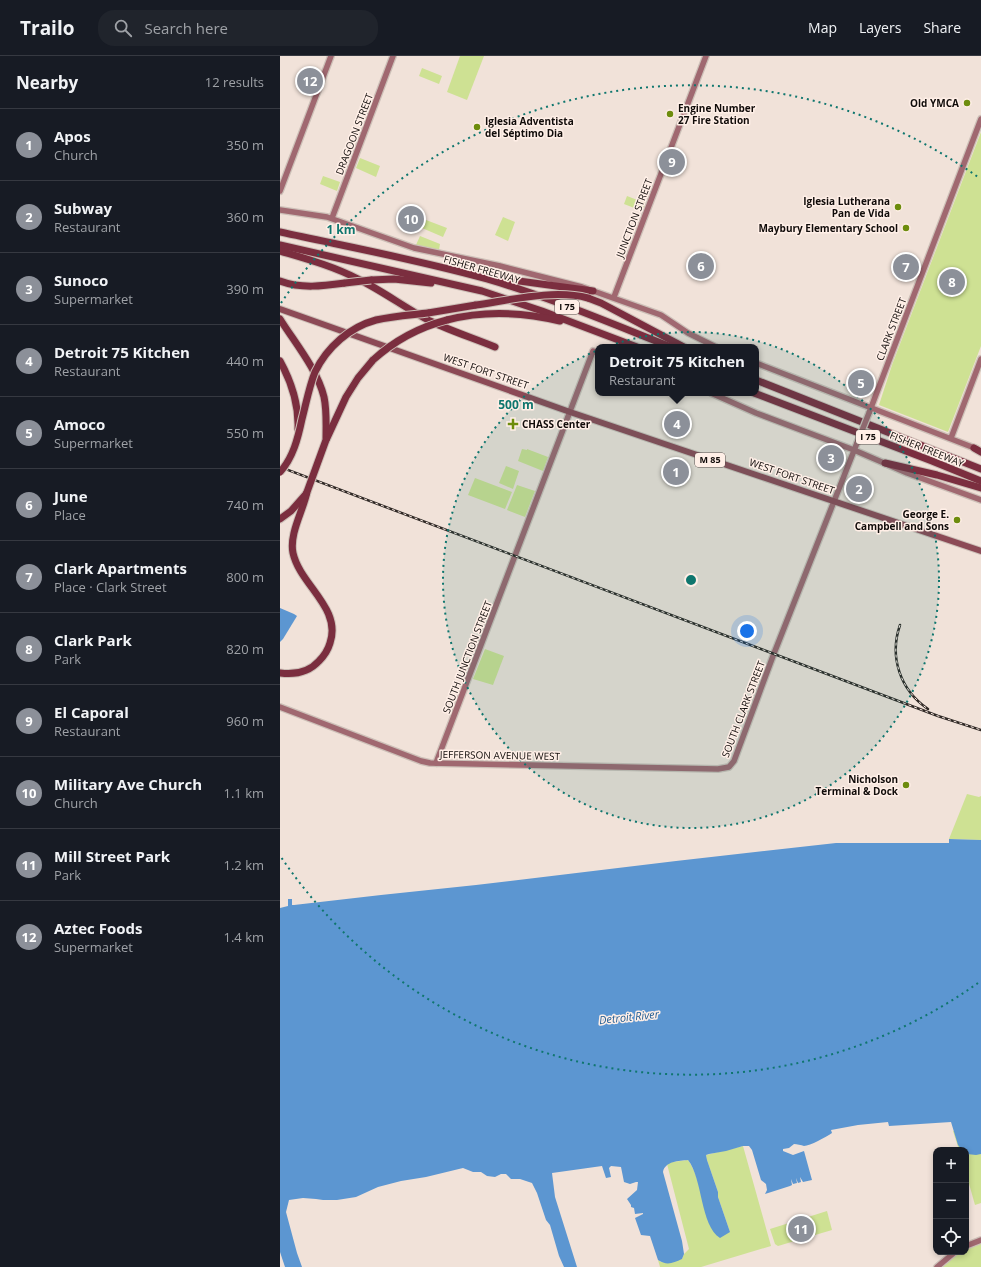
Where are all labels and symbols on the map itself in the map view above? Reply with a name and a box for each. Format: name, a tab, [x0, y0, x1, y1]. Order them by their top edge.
pin: 12	[297, 66, 323, 96]
street label: DRAGOON STREET	[332, 91, 376, 177]
place label: Old YMCA	[910, 96, 959, 110]
marker: Old YMCA	[962, 98, 972, 108]
place label: Engine Number 27 Fire Station	[678, 101, 756, 127]
marker: Engine Number 27 Fire Station	[665, 109, 675, 119]
place label: Iglesia Adventista del Séptimo Dia	[485, 114, 574, 140]
marker: Iglesia Adventista del Séptimo Dia	[472, 122, 482, 132]
pin: 9	[659, 147, 685, 177]
street label: JUNCTION STREET	[612, 176, 656, 261]
place label: Iglesia Lutherana Pan de Vida	[803, 194, 890, 220]
marker: Iglesia Lutherana Pan de Vida	[893, 202, 903, 212]
pin: 10	[398, 204, 424, 234]
text: 1 km	[326, 221, 356, 238]
place label: Maybury Elementary School	[758, 221, 898, 235]
marker: Maybury Elementary School	[901, 223, 911, 233]
street label: FISHER FREEWAY	[442, 251, 522, 287]
pin: 6	[688, 251, 714, 281]
pin: 7	[893, 252, 919, 282]
pin: 8	[939, 267, 965, 297]
street label: CLARK STREET	[873, 295, 910, 363]
road number: I 75	[555, 300, 579, 314]
street label: WEST FORT STREET	[441, 350, 531, 392]
pin: 5	[848, 368, 874, 398]
text: 500 m	[498, 396, 534, 413]
pin: 4	[664, 409, 690, 439]
place label: CHASS Center	[522, 417, 591, 431]
marker: CHASS Center	[507, 418, 519, 430]
street label: FISHER FREEWAY	[888, 428, 966, 470]
road number: I 75	[856, 430, 880, 444]
pin: 3	[818, 443, 844, 473]
road number: M 85	[695, 453, 725, 467]
street label: WEST FORT STREET	[747, 455, 837, 497]
pin: 1	[663, 457, 689, 487]
pin: 2	[846, 474, 872, 504]
place label: George E. Campbell and Sons	[855, 507, 949, 533]
marker: George E. Campbell and Sons	[952, 515, 962, 525]
centre of rings	[684, 573, 698, 587]
street label: SOUTH JUNCTION STREET	[439, 598, 495, 715]
your location	[737, 621, 757, 641]
street label: SOUTH CLARK STREET	[718, 658, 768, 759]
street label: JEFFERSON AVENUE WEST	[439, 747, 561, 763]
place label: Nicholson Terminal & Dock	[816, 772, 899, 798]
marker: Nicholson Terminal & Dock	[901, 780, 911, 790]
water label: Detroit River	[598, 1006, 660, 1027]
pin: 11	[788, 1214, 814, 1244]

